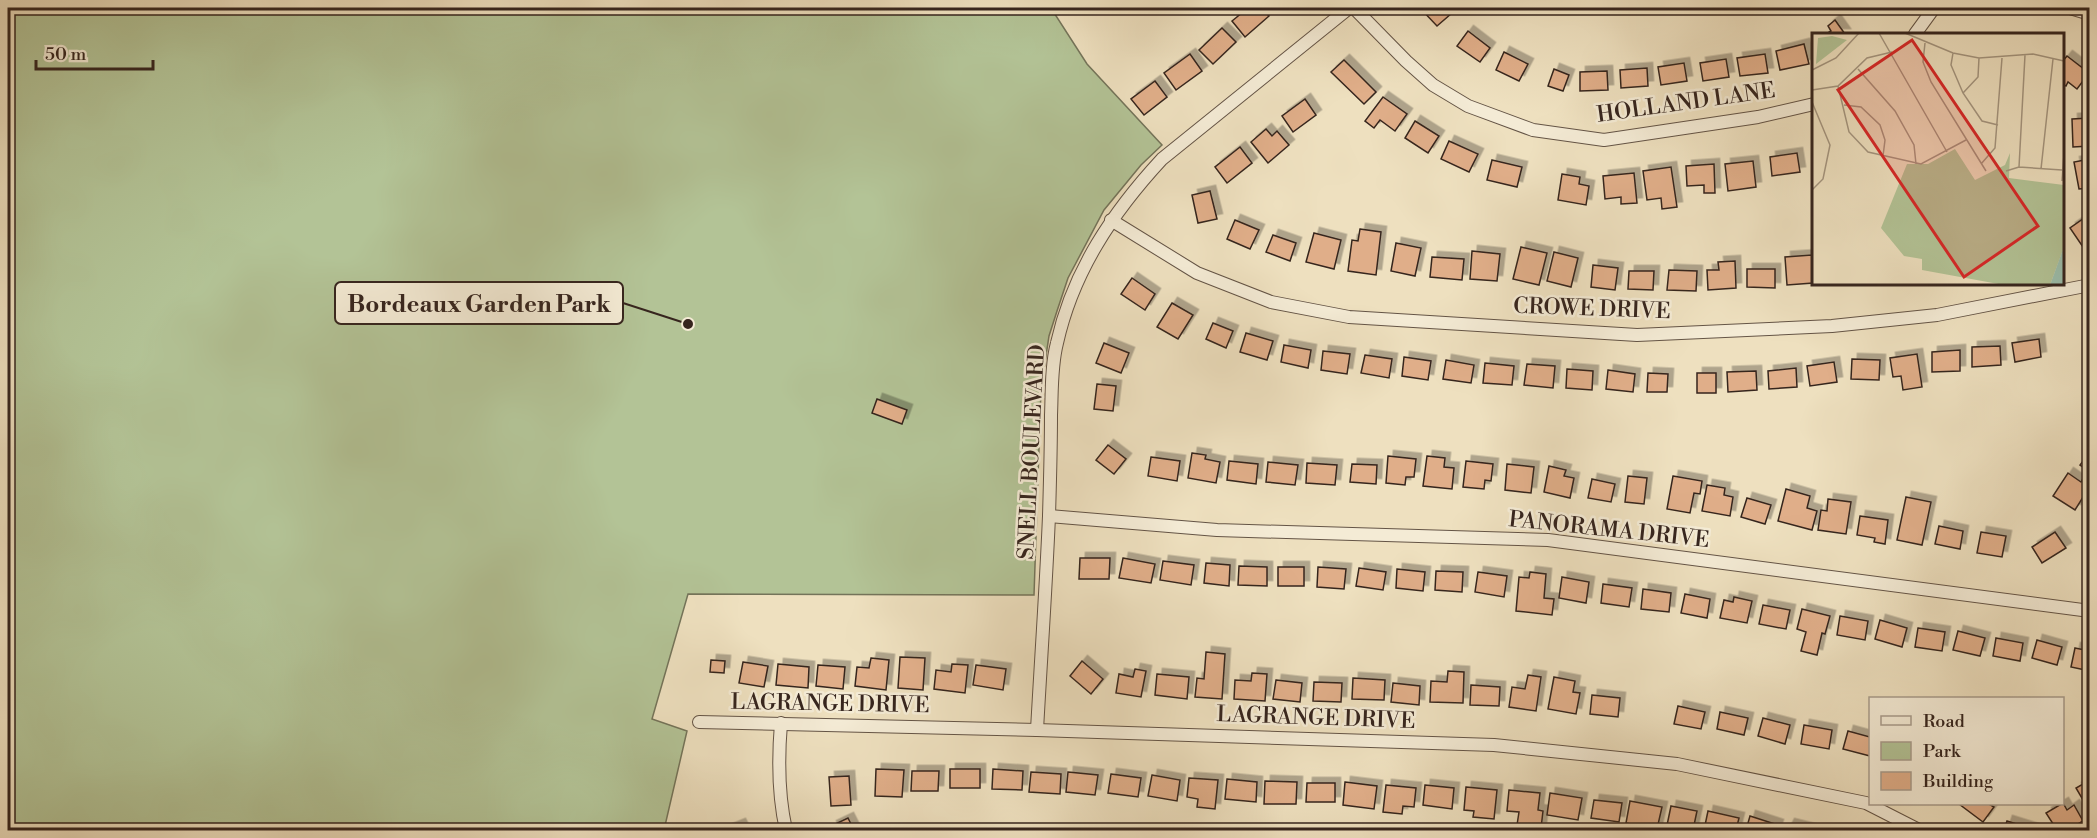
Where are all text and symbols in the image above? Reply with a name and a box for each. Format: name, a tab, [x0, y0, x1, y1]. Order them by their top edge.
scale bar	[36, 33, 153, 71]
inset map	[1812, 33, 2064, 285]
text: 50 m	[45, 43, 87, 66]
street label: HOLLAND LANE	[1595, 77, 1777, 129]
callout: Bordeaux Garden Park	[335, 282, 623, 324]
text: Bordeaux Garden Park	[347, 290, 612, 320]
street label: CROWE DRIVE	[1513, 293, 1671, 325]
street label: SNELL BOULEVARD	[1013, 344, 1051, 560]
street label: PANORAMA DRIVE	[1507, 506, 1711, 554]
street label: LAGRANGE DRIVE	[730, 689, 930, 719]
legend	[1869, 697, 2064, 805]
street label: LAGRANGE DRIVE	[1216, 701, 1416, 735]
text: Road	[1923, 710, 1966, 733]
text: Park	[1923, 740, 1962, 763]
text: Building	[1922, 770, 1994, 793]

